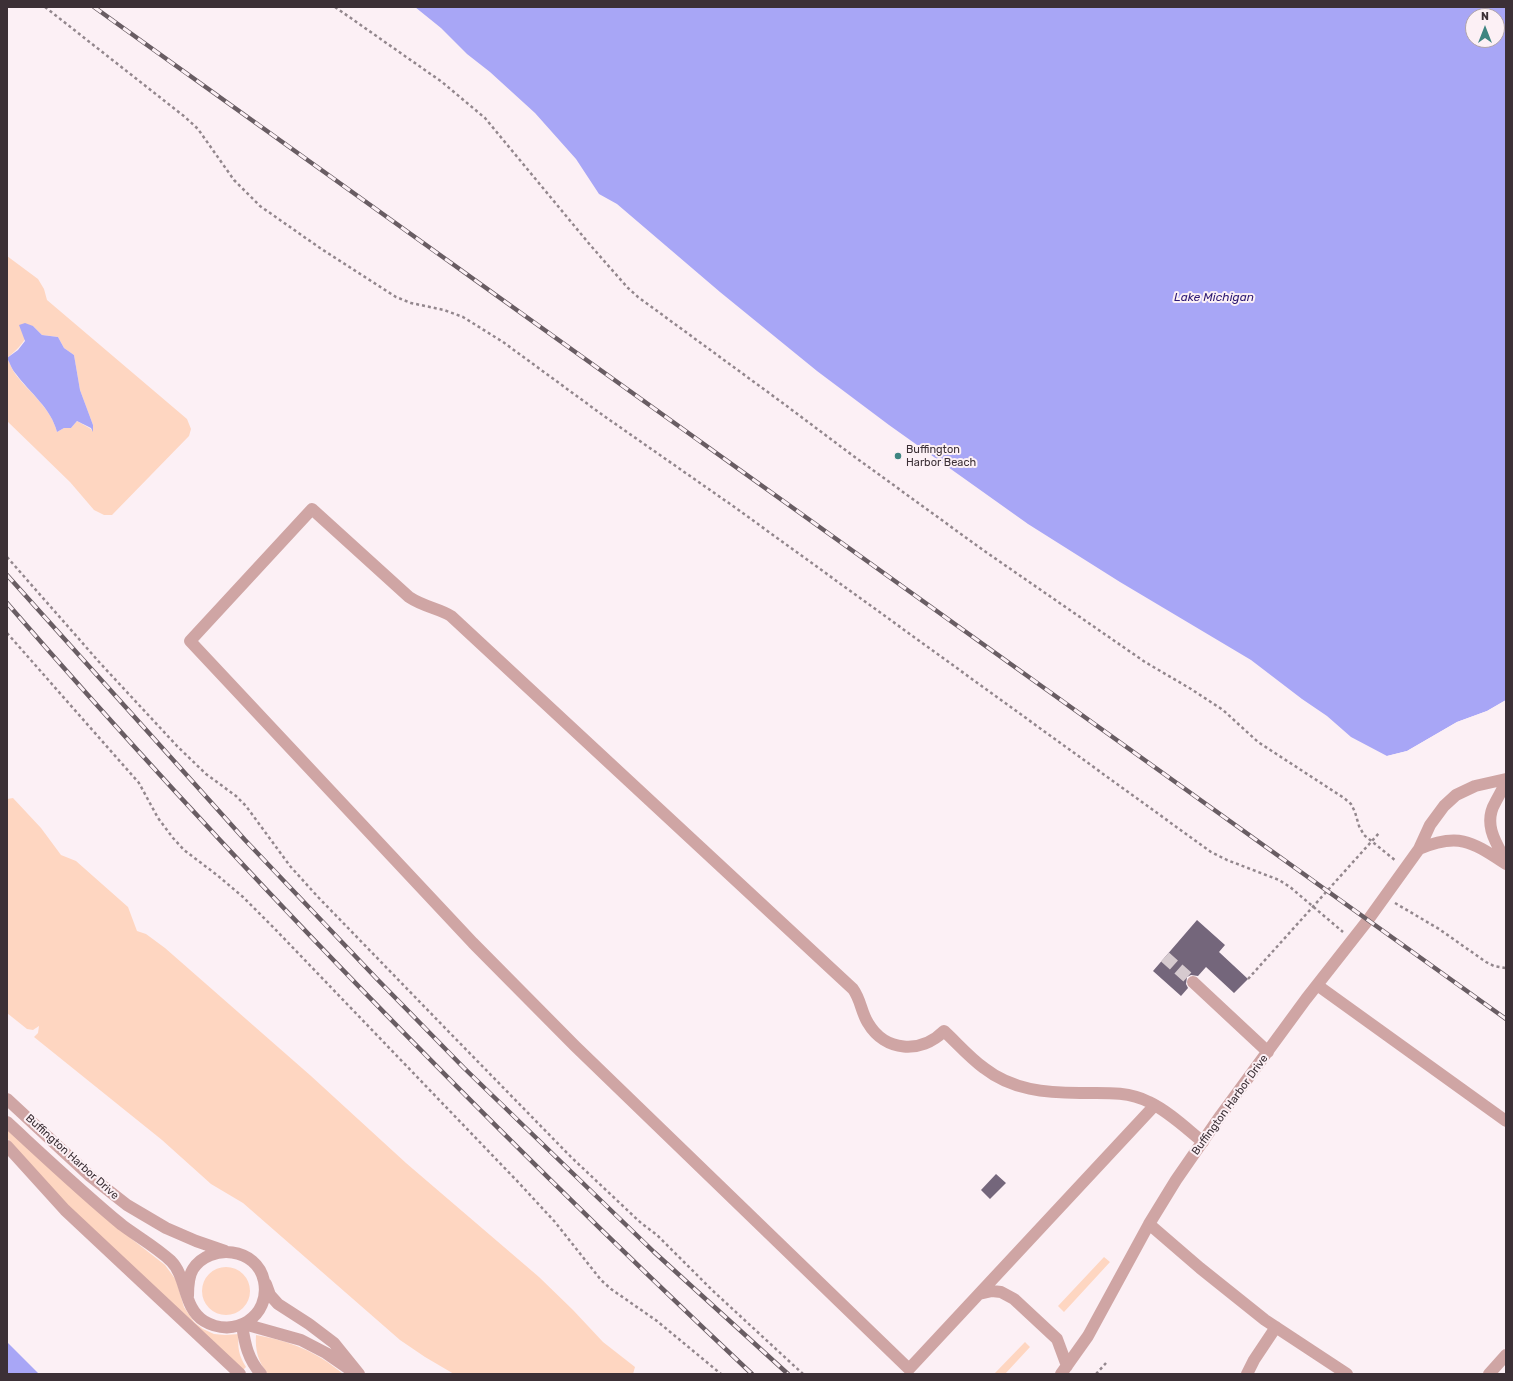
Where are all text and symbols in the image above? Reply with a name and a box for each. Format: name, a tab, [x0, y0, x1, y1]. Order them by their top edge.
north arrow	[1465, 8, 1505, 48]
text: N	[1481, 10, 1489, 23]
water label: Lake Michigan	[1174, 291, 1254, 305]
place label: Buffington Harbor Beach	[906, 443, 976, 469]
marker: Buffington Harbor Beach	[893, 451, 903, 461]
street label: Buffington Harbor Drive	[1189, 1052, 1271, 1158]
street label: Buffington Harbor Drive	[23, 1112, 121, 1202]

